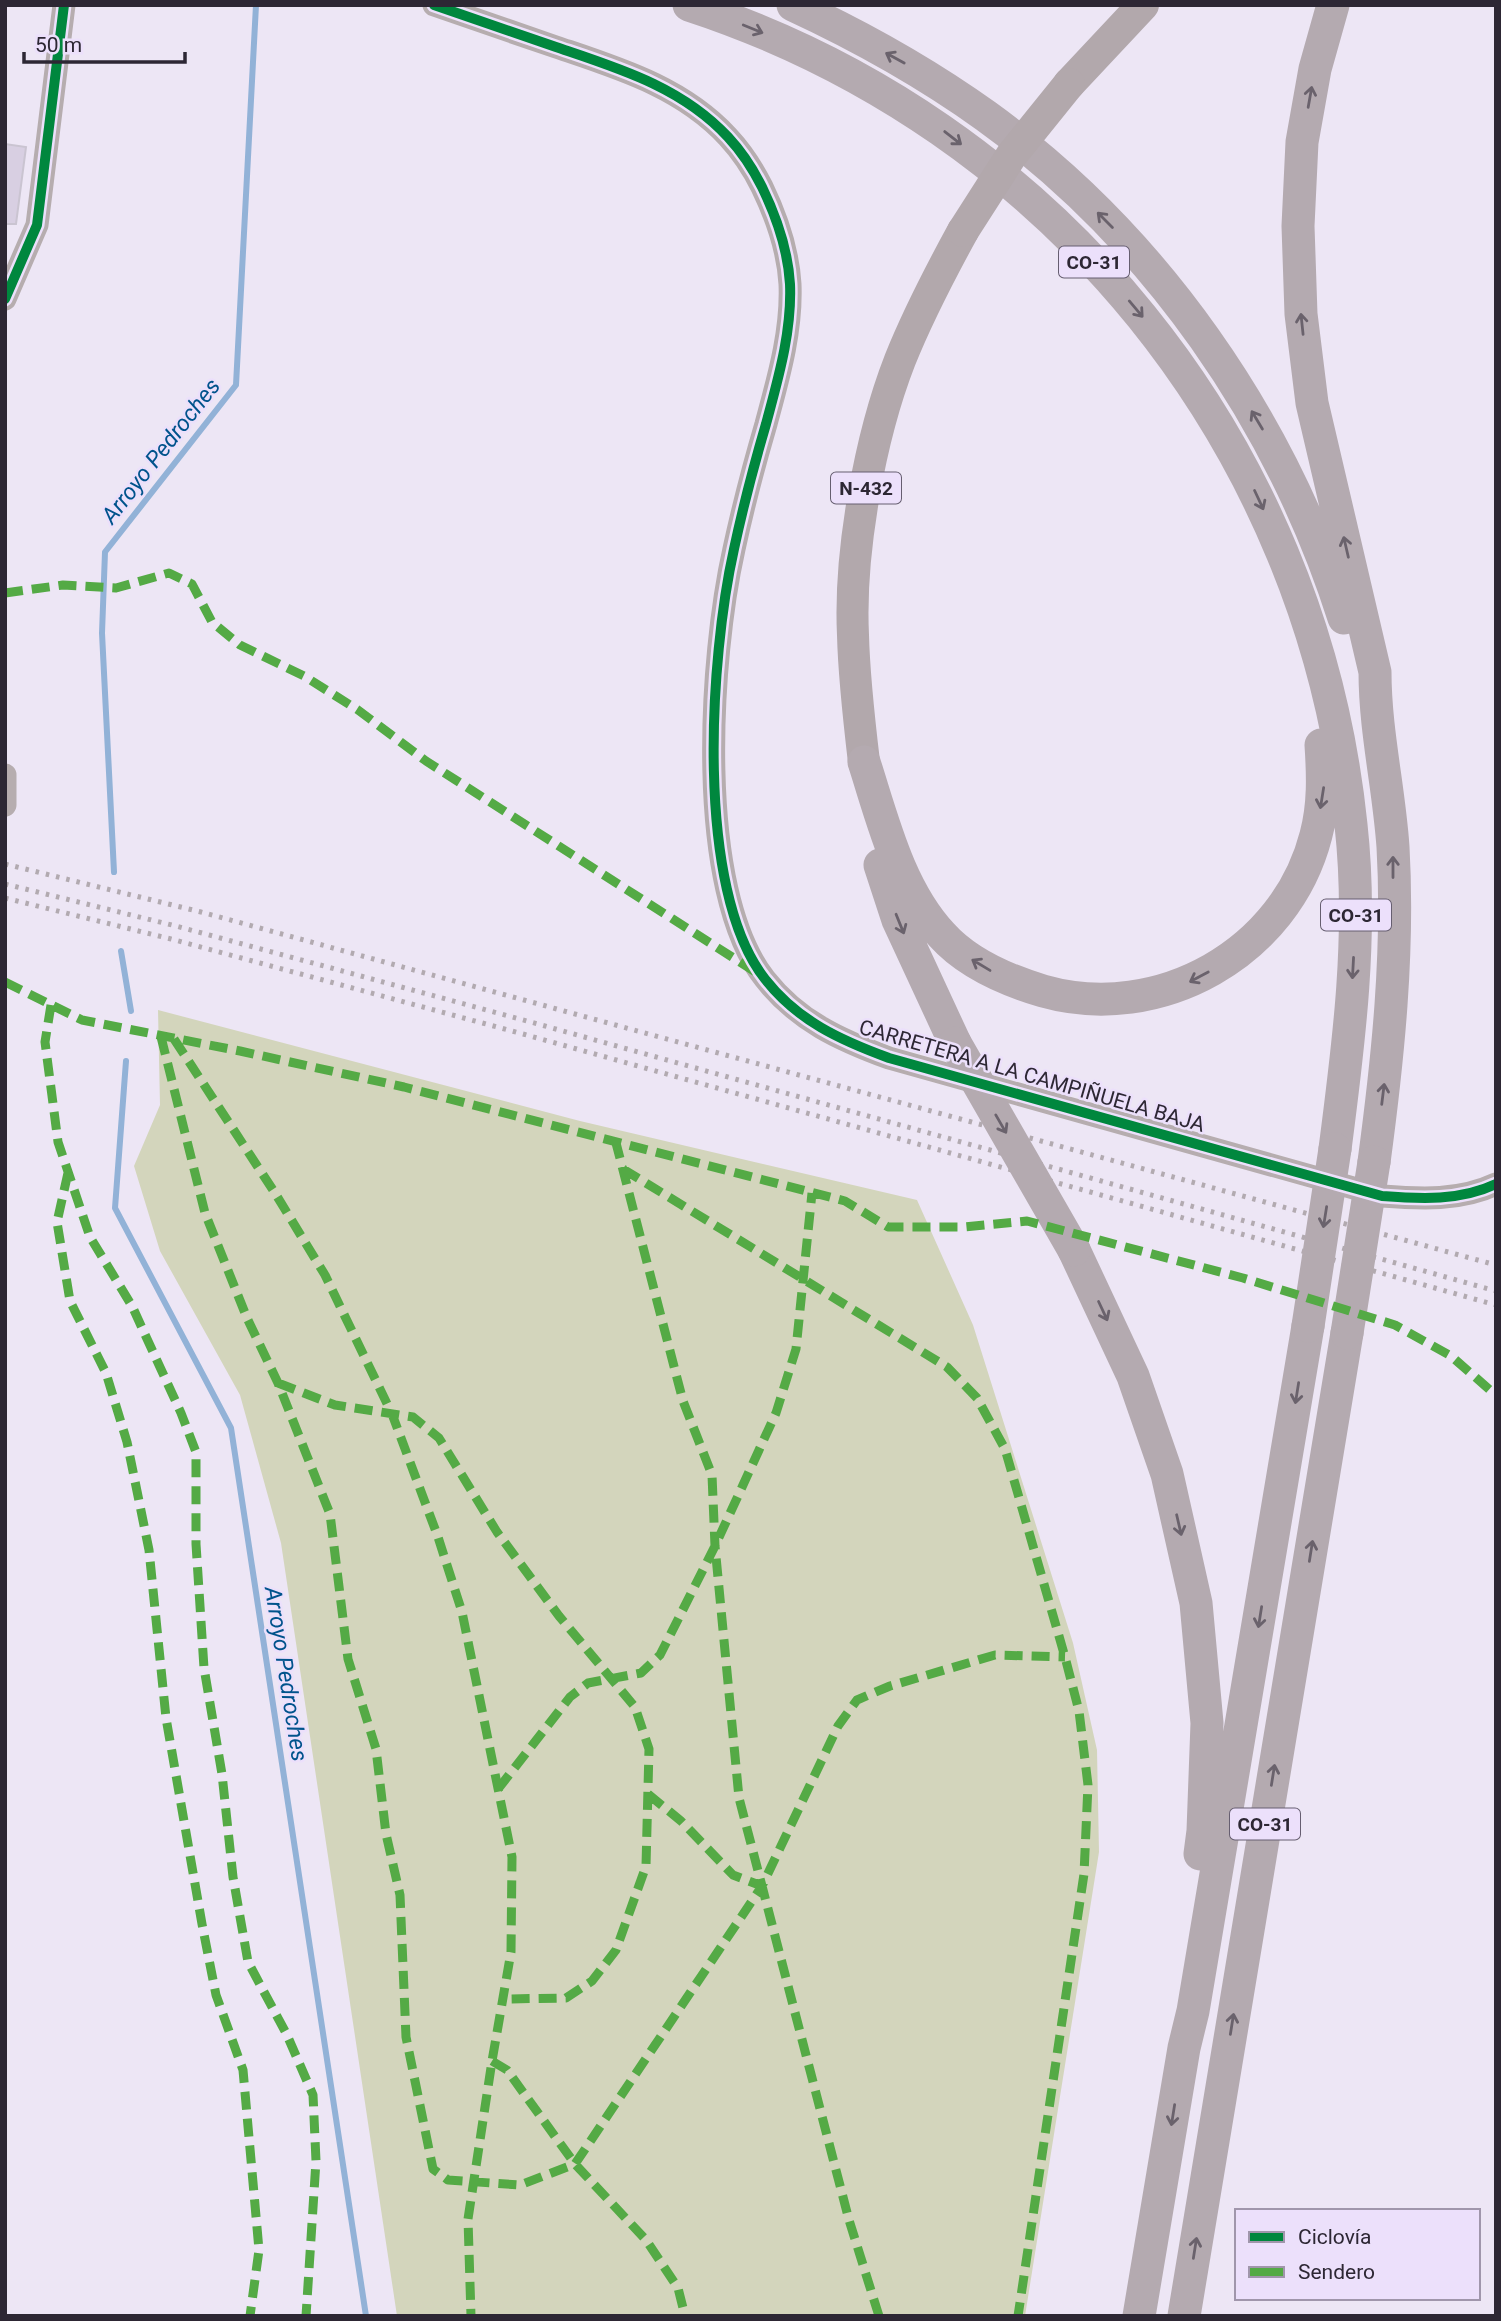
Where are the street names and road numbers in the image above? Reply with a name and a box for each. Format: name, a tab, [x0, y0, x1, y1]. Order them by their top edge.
road number: CO-31	[1059, 246, 1129, 278]
road number: N-432	[831, 472, 901, 503]
road number: CO-31	[1321, 900, 1391, 931]
street label: CARRETERA A LA CAMPIÑUELA BAJA	[856, 1015, 1208, 1137]
road number: CO-31	[1230, 1808, 1300, 1840]

